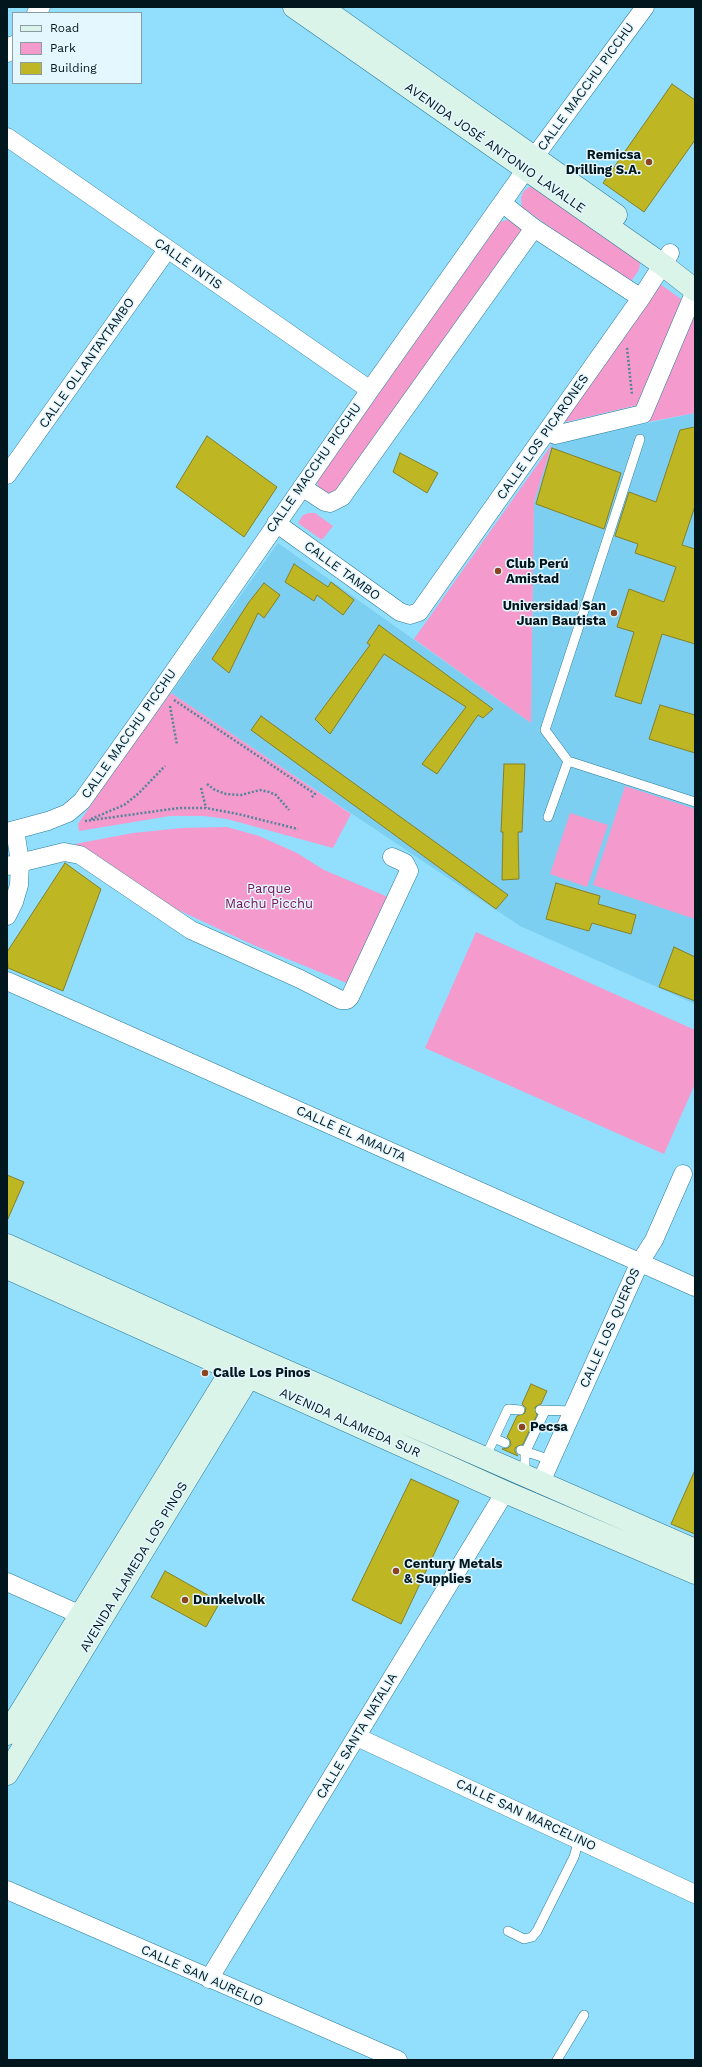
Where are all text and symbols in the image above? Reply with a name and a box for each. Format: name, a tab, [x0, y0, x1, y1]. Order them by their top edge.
legend	[12, 12, 142, 84]
street label: CALLE MACCHU PICCHU	[534, 20, 638, 154]
text: Road	[50, 21, 79, 35]
text: Park	[50, 41, 76, 55]
text: Building	[50, 61, 97, 75]
street label: AVENIDA JOSÉ ANTONIO LAVALLE	[402, 79, 588, 217]
place label: Remicsa Drilling S.A.	[566, 147, 641, 178]
marker: Remicsa Drilling S.A.	[644, 157, 654, 167]
street label: CALLE INTIS	[151, 235, 225, 293]
street label: CALLE OLLANTAYTAMBO	[36, 295, 138, 431]
street label: CALLE LOS PICARONES	[494, 371, 592, 503]
street label: CALLE MACCHU PICCHU	[263, 400, 365, 536]
street label: CALLE TAMBO	[301, 538, 383, 604]
place label: Club Perú Amistad	[506, 556, 569, 587]
marker: Club Perú Amistad	[493, 566, 503, 576]
place label: Universidad San Juan Bautista	[503, 598, 606, 629]
marker: Universidad San Juan Bautista	[609, 608, 619, 618]
street label: CALLE MACCHU PICCHU	[78, 666, 180, 802]
park label: Parque Machu Picchu	[225, 881, 313, 912]
street label: CALLE EL AMAUTA	[294, 1103, 408, 1165]
street label: CALLE LOS QUEROS	[577, 1266, 643, 1390]
place label: Calle Los Pinos	[213, 1365, 311, 1381]
marker: Calle Los Pinos	[200, 1368, 210, 1378]
street label: AVENIDA ALAMEDA SUR	[277, 1385, 423, 1461]
place label: Pecsa	[530, 1419, 568, 1435]
marker: Pecsa	[517, 1422, 527, 1432]
street label: AVENIDA ALAMEDA LOS PINOS	[77, 1479, 191, 1655]
place label: Century Metals & Supplies	[404, 1556, 502, 1587]
marker: Century Metals & Supplies	[391, 1566, 401, 1576]
place label: Dunkelvolk	[193, 1592, 265, 1608]
marker: Dunkelvolk	[180, 1595, 190, 1605]
street label: CALLE SANTA NATALIA	[313, 1670, 401, 1802]
street label: CALLE SAN MARCELINO	[453, 1776, 599, 1854]
street label: CALLE SAN AURELIO	[138, 1942, 266, 2010]

